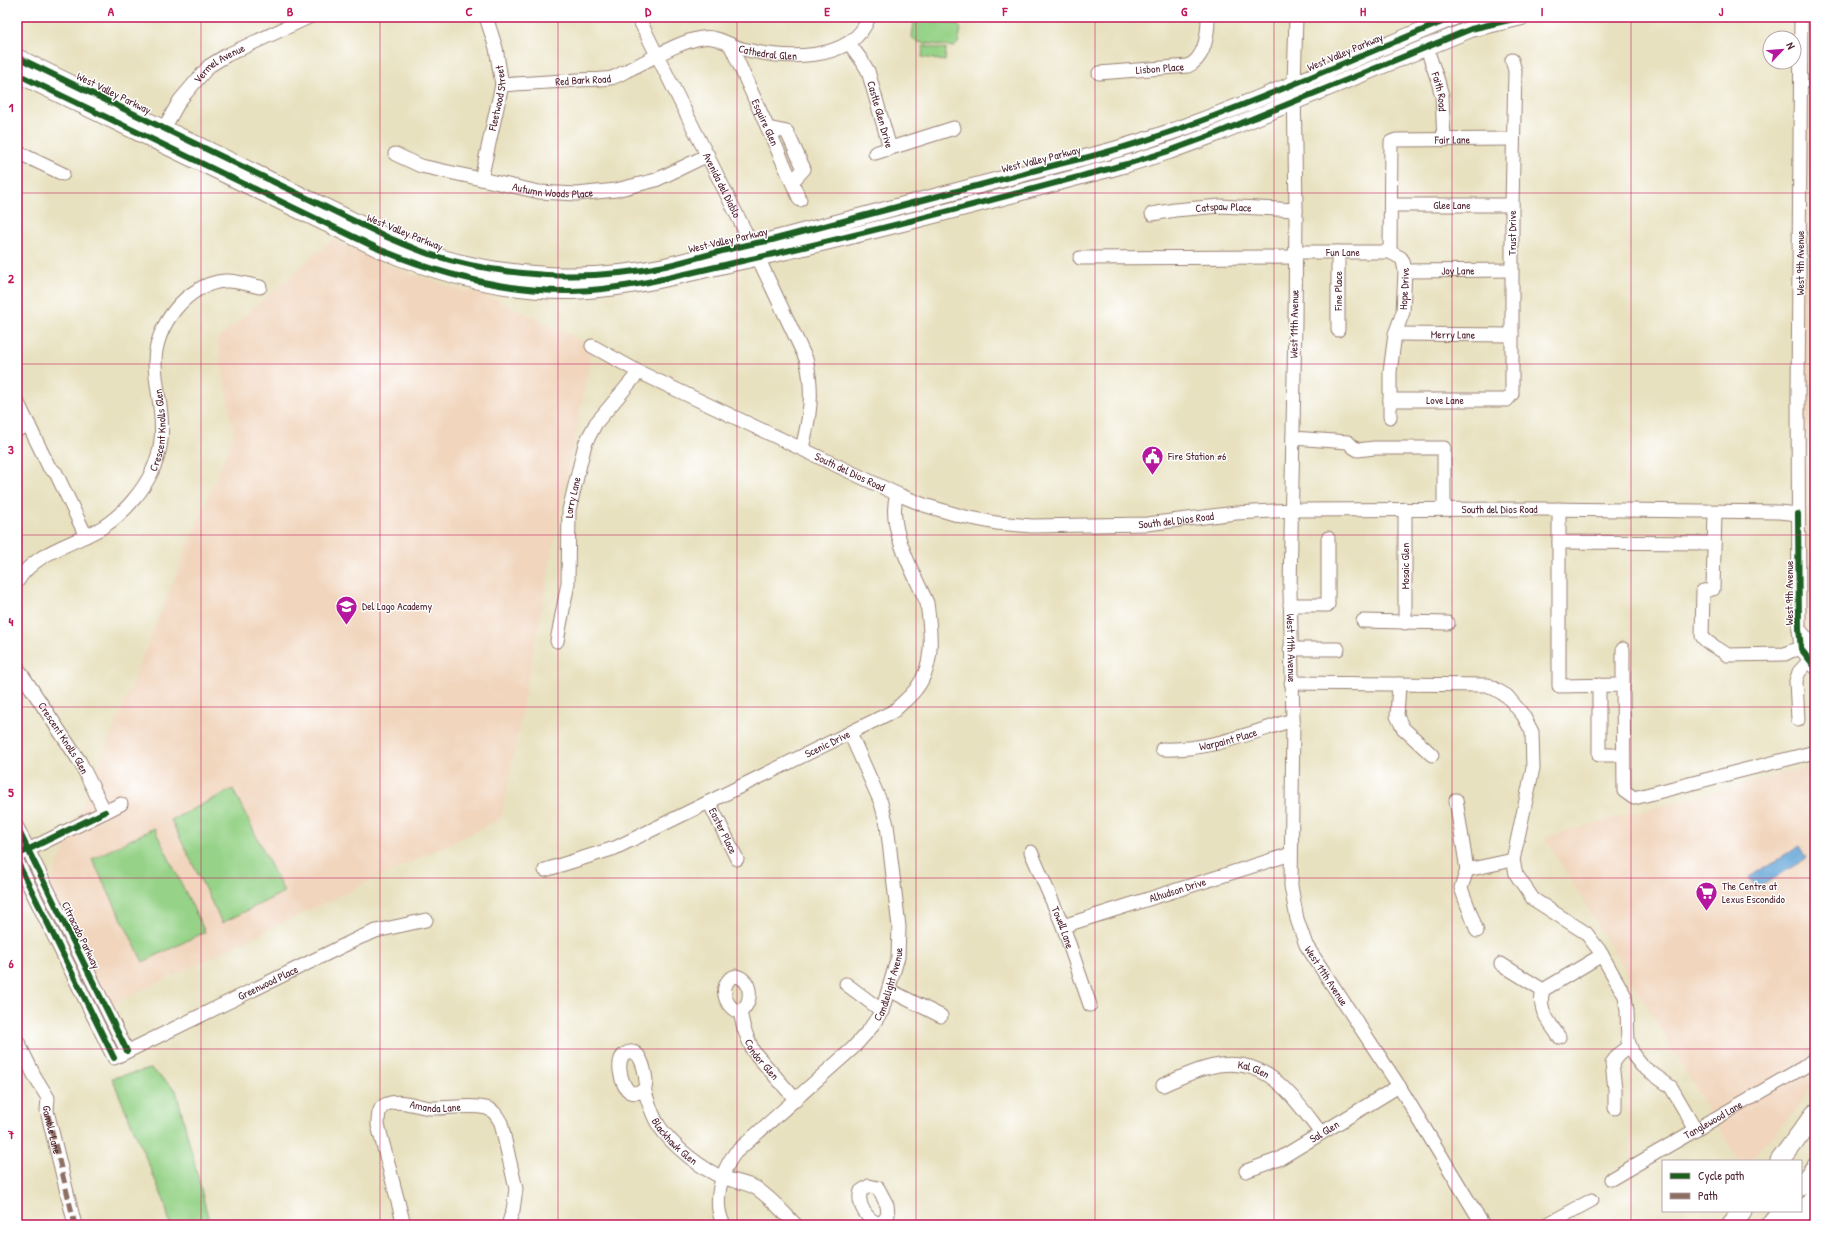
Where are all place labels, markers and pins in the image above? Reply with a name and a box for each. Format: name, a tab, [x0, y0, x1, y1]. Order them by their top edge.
public building icon: Fire Station #6	[1140, 443, 1166, 476]
place label: Fire Station #6	[1167, 449, 1227, 463]
school or university icon: Del Lago Academy	[333, 593, 359, 626]
place label: Del Lago Academy	[362, 599, 432, 613]
supermarket icon: The Centre at Lexus Escondido	[1694, 879, 1720, 912]
place label: The Centre at Lexus Escondido	[1722, 879, 1785, 906]

